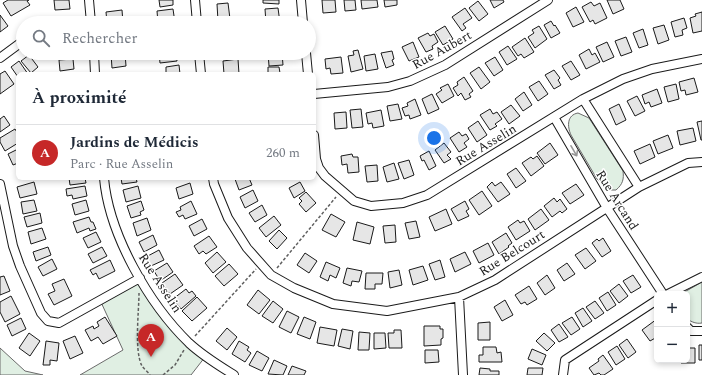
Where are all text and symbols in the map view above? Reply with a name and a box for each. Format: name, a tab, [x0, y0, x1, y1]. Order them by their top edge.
search box	[16, 16, 316, 60]
street label: Rue Aubert	[408, 25, 476, 75]
icon: search	[30, 27, 52, 49]
text: Rechercher	[62, 27, 137, 50]
text: À proximité	[32, 85, 127, 111]
street label: Rue Asselin	[452, 119, 521, 171]
your location	[424, 128, 444, 148]
text: Jardins de Médicis	[70, 131, 199, 154]
text: A	[40, 143, 50, 163]
text: 260 m	[266, 143, 300, 163]
one-way arrow	[570, 145, 578, 157]
text: Parc · Rue Asselin	[70, 154, 173, 174]
street label: Rue Arcand	[591, 166, 643, 234]
street label: Rue Belcourt	[475, 225, 549, 281]
street label: Rue Asselin	[133, 249, 187, 317]
map controls	[654, 291, 690, 363]
button: +	[654, 291, 690, 327]
pin: A	[138, 324, 164, 357]
button: −	[654, 327, 690, 363]

